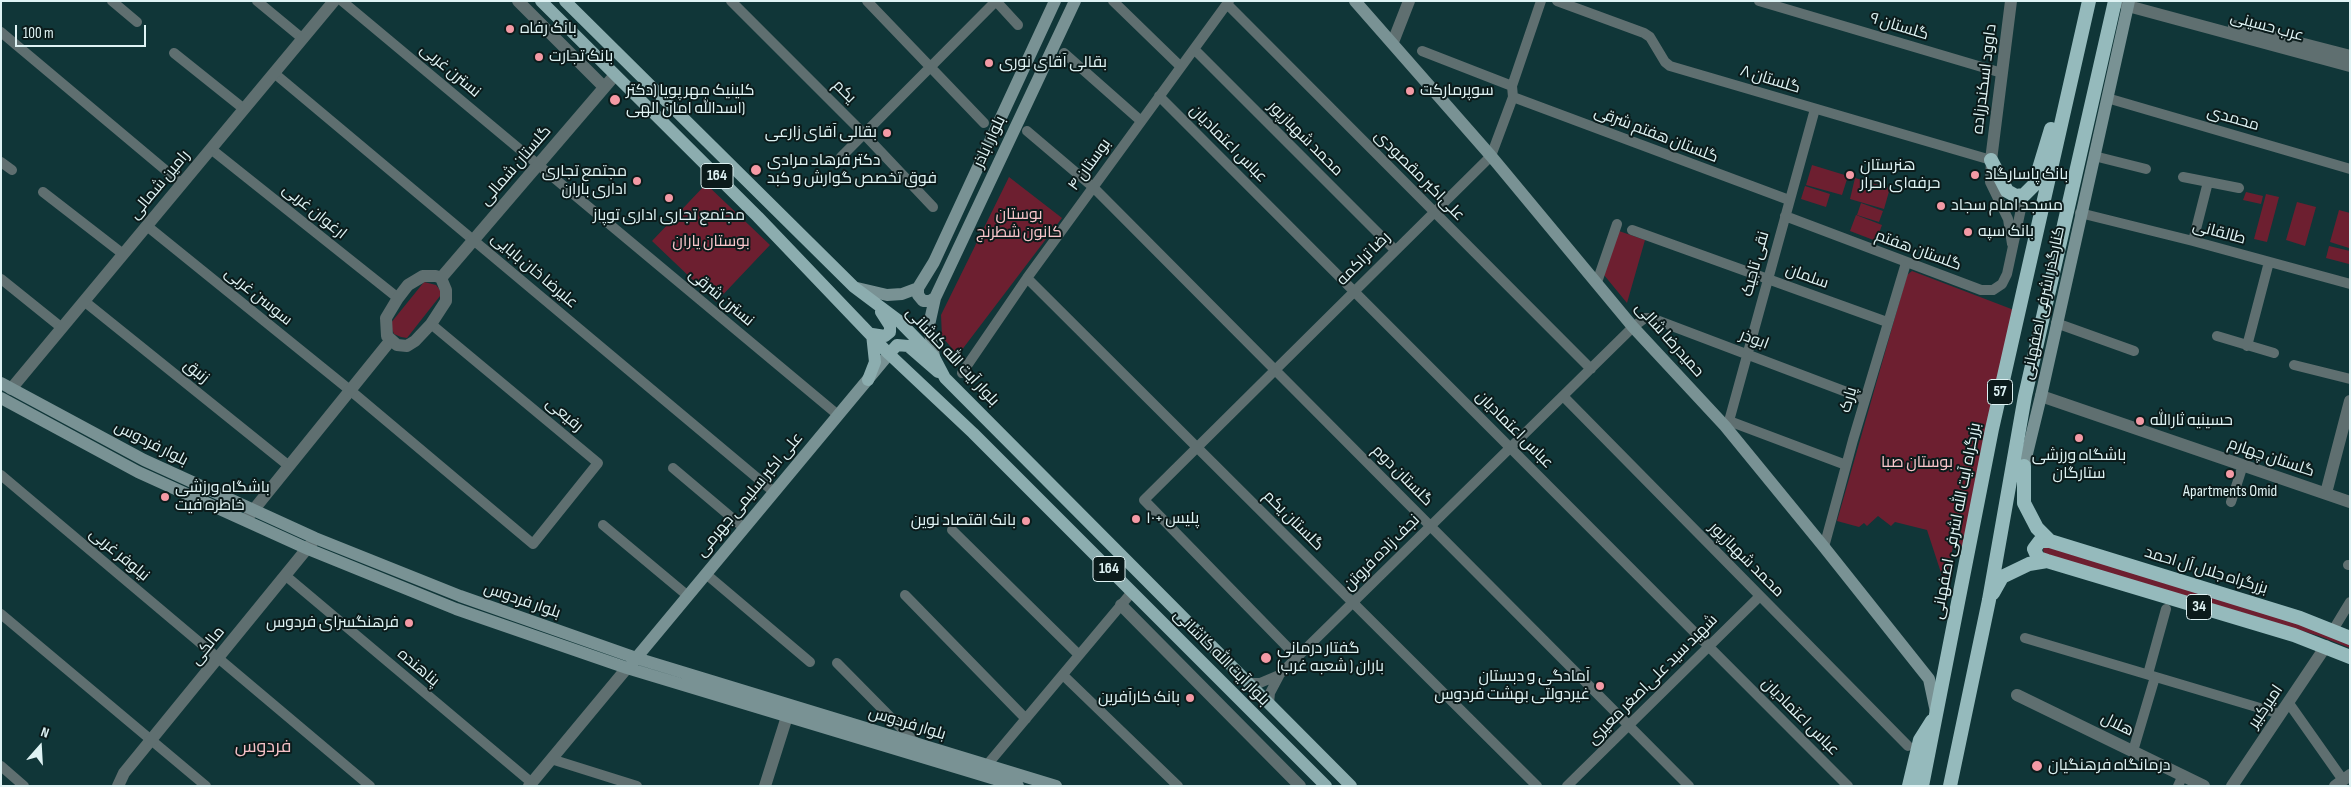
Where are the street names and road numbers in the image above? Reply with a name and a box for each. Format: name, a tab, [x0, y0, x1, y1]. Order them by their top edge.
street label: عرب حسینی	[2228, 8, 2306, 46]
street label: گلستان ۹	[1867, 9, 1931, 45]
street label: داوود اسکندرزاده	[1969, 23, 2001, 135]
street label: نسترن غربی	[416, 40, 484, 102]
street label: گلستان ٨	[1738, 62, 1802, 98]
street label: یکم	[828, 76, 860, 108]
street label: محمد شهبازپور	[1263, 97, 1347, 181]
street label: عباس اعتمادیان	[1185, 101, 1271, 187]
street label: محمدی	[2205, 102, 2261, 136]
street label: گلستان هفتم شرقی	[1591, 103, 1721, 167]
street label: بلوار اباذر	[970, 113, 1010, 171]
street label: گلستان شمالی	[476, 122, 556, 210]
street label: علی‌اکبر مقصودی	[1370, 127, 1468, 225]
street label: بوستان ۴	[1065, 135, 1115, 195]
street label: رامین شمالی	[125, 146, 195, 224]
road number: 164	[701, 164, 733, 188]
street label: ارغوان غربی	[278, 180, 350, 244]
street label: طالقانی	[2190, 217, 2248, 249]
street label: کنارگذر اشرفی اصفهانی	[2018, 225, 2070, 381]
street label: گلستان هفتم	[1872, 227, 1964, 275]
street label: رضا تراکمه	[1333, 228, 1395, 290]
street label: علیرضا خان بابایی	[487, 229, 581, 313]
street label: نقی تاجیک	[1738, 229, 1774, 299]
street label: سلمان	[1783, 260, 1831, 294]
street label: سوسن غربی	[220, 264, 296, 330]
street label: نسترن شرقی	[685, 265, 757, 331]
street label: حمیدرضا شالی	[1630, 299, 1708, 381]
street label: بلوار آیت الله کاشانی	[901, 303, 1003, 411]
street label: ابوذر	[1737, 326, 1771, 354]
street label: زنبق	[179, 356, 213, 388]
road number: 57	[1988, 380, 2012, 404]
street label: پارک	[1836, 385, 1862, 415]
street label: عباس اعتمادیان	[1471, 387, 1557, 473]
street label: رفیعی	[541, 394, 587, 436]
street label: بلوار فردوس	[111, 417, 191, 471]
street label: بزرگراه آیت الله اشرفی اصفهانی	[1929, 421, 1985, 621]
street label: علی اکبر سلیمی جهرمی	[692, 429, 808, 561]
street label: گلستان چهارم	[2225, 434, 2317, 482]
street label: گلستان دوم	[1367, 441, 1437, 511]
street label: گلستان یکم	[1259, 487, 1327, 555]
street label: نجف زاده فروتن	[1340, 511, 1424, 595]
street label: محمد شهبازپور	[1704, 518, 1788, 602]
street label: نیلوفر غربی	[85, 524, 153, 586]
street label: بزرگراه جلال آل احمد	[2142, 543, 2270, 599]
road number: 164	[1093, 556, 1125, 582]
street label: بلوار فردوس	[481, 579, 563, 623]
road number: 34	[2186, 594, 2212, 620]
street label: بلوار آیت الله کاشانی	[1169, 606, 1273, 710]
street label: شهید سید علی‌اصغر معیری	[1584, 611, 1722, 749]
street label: مالکی	[187, 623, 229, 669]
street label: پناهنده	[393, 645, 443, 691]
street label: عباس اعتمادیان	[1757, 674, 1843, 760]
street label: امیرکبیر	[2245, 682, 2287, 732]
street label: بلوار فردوس	[866, 703, 948, 745]
street label: هلال	[2097, 709, 2137, 741]

